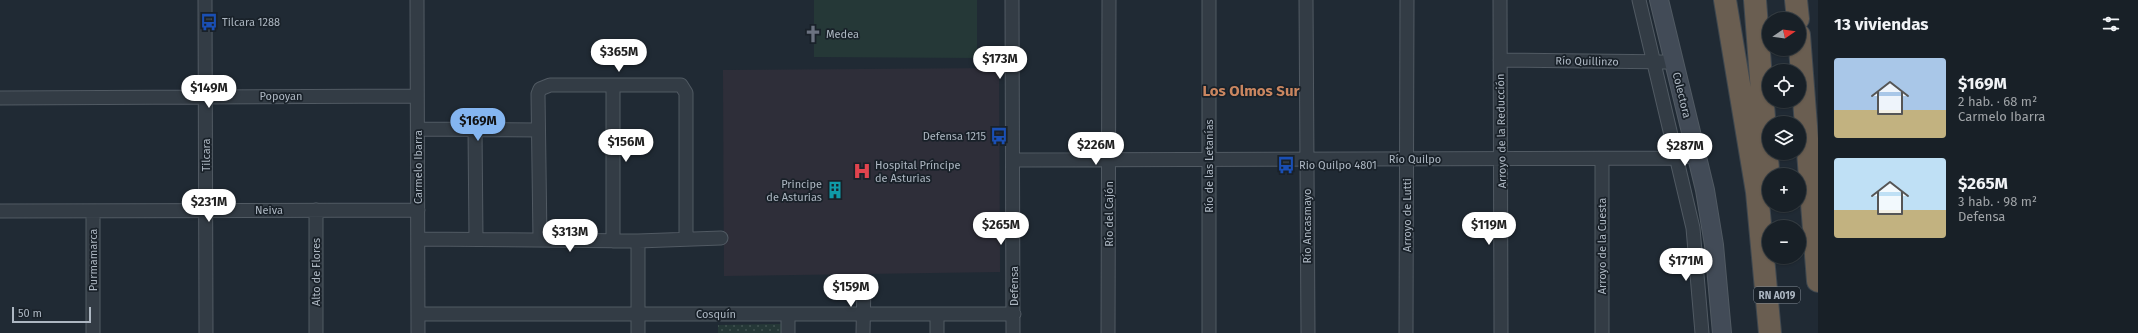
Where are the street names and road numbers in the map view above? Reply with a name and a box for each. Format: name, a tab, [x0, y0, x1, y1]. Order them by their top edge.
street label: Río Quillinzo	[1555, 54, 1619, 69]
street label: Colectora	[1670, 71, 1693, 119]
street label: Arroyo de la Reducción	[1494, 73, 1509, 189]
street label: Popoyan	[259, 90, 303, 103]
street label: Río de las Letanías	[1203, 119, 1216, 213]
street label: Carmelo Ibarra	[412, 130, 425, 204]
street label: Tilcara	[200, 139, 213, 171]
street label: Río Quilpo	[1389, 153, 1441, 166]
street label: Arroyo de Lutti	[1401, 178, 1414, 252]
street label: Río del Cajón	[1103, 181, 1116, 247]
street label: Río Ancasmayo	[1301, 188, 1314, 264]
street label: Arroyo de la Cuesta	[1596, 198, 1609, 294]
street label: Neiva	[255, 204, 283, 217]
street label: Purmamarca	[87, 229, 100, 291]
street label: Alto de Flores	[310, 238, 323, 306]
street label: Defensa	[1008, 266, 1021, 306]
road number: RN A019	[1754, 287, 1800, 303]
street label: Cosquín	[696, 308, 736, 321]

